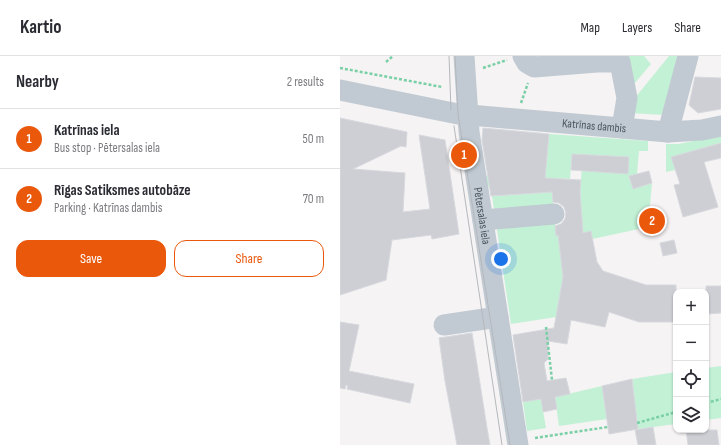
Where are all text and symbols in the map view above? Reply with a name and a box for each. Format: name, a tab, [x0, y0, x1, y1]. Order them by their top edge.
text: Kartio	[20, 16, 62, 39]
text: Map	[580, 19, 600, 36]
text: Layers	[622, 19, 652, 36]
text: Share	[674, 19, 701, 36]
text: Nearby	[16, 72, 59, 92]
text: 2 results	[287, 74, 324, 90]
street label: Katrīnas dambis	[561, 115, 627, 136]
text: Katrīnas iela	[54, 121, 120, 140]
text: 1	[26, 131, 32, 147]
text: 50 m	[303, 131, 324, 147]
text: Bus stop · Pētersalas iela	[54, 140, 160, 156]
pin: 1	[451, 140, 477, 170]
text: Rīgas Satiksmes autobāze	[54, 181, 191, 200]
street label: Pētersalas iela	[470, 186, 494, 246]
text: 2	[26, 191, 32, 207]
text: 70 m	[303, 191, 324, 207]
text: Parking · Katrīnas dambis	[54, 200, 162, 216]
pin: 2	[639, 206, 665, 236]
button: Save	[16, 240, 166, 277]
button: Share	[174, 240, 324, 277]
your location	[491, 249, 511, 269]
map controls	[673, 289, 709, 433]
button: +	[673, 289, 709, 325]
button: −	[673, 325, 709, 361]
button: locate	[673, 361, 709, 397]
button: layers	[673, 397, 709, 433]

